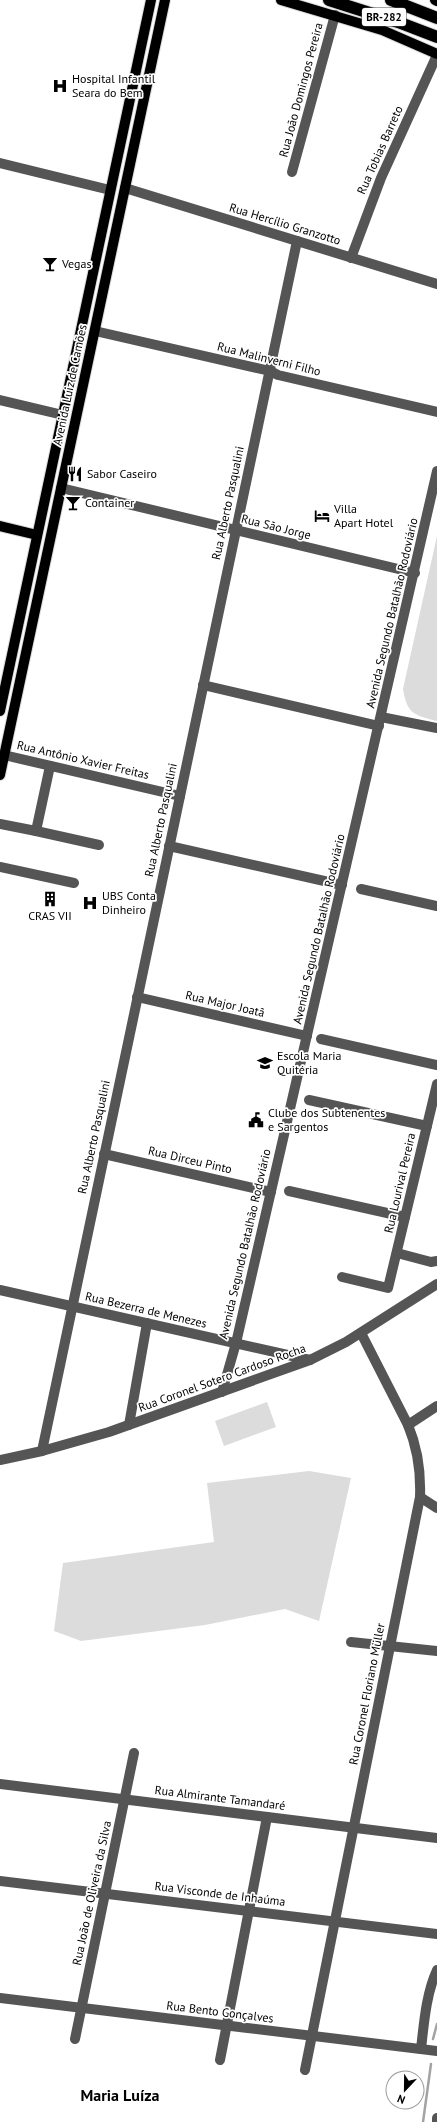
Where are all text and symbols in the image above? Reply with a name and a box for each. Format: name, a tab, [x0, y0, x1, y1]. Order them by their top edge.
road number: BR-282	[362, 8, 406, 26]
street label: Rua João Domingos Pereira	[275, 21, 326, 159]
place label: Hospital Infantil Seara do Bem	[72, 71, 156, 100]
hospital icon: Hospital Infantil Seara do Bem	[51, 77, 69, 95]
street label: Rua Tobias Barreto	[353, 103, 406, 196]
street label: Rua Hercílio Granzotto	[228, 199, 343, 248]
bar icon: Vegas	[41, 255, 59, 273]
place label: Vegas	[61, 256, 92, 271]
street label: Avenida Luiz de Camões	[49, 323, 90, 447]
street label: Rua Malinverni Filho	[216, 338, 322, 379]
street label: Rua Alberto Pasqualini	[208, 445, 247, 561]
restaurant icon: Sabor Caseiro	[66, 465, 84, 483]
place label: Sabor Caseiro	[87, 466, 157, 481]
bar icon: Container	[64, 494, 82, 512]
place label: Container	[85, 495, 134, 510]
place label: Villa Apart Hotel	[333, 501, 394, 530]
hotel icon: Villa Apart Hotel	[313, 507, 331, 525]
street label: Rua São Jorge	[240, 511, 312, 542]
street label: Avenida Segundo Batalhão Rodoviário	[362, 516, 421, 709]
street label: Rua Antônio Xavier Freitas	[15, 737, 151, 782]
street label: Rua Alberto Pasqualini	[141, 762, 180, 878]
street label: Avenida Segundo Batalhão Rodoviário	[289, 832, 348, 1025]
place label: UBS Conta Dinheiro	[102, 888, 156, 917]
building icon: CRAS VII	[41, 890, 59, 908]
hospital icon: UBS Conta Dinheiro	[81, 894, 99, 912]
place label: CRAS VII	[28, 908, 72, 923]
street label: Rua Major Joatã	[184, 987, 266, 1020]
place label: Escola Maria Quitéria	[277, 1048, 341, 1077]
school or university icon: Escola Maria Quitéria	[256, 1054, 274, 1072]
street label: Rua Alberto Pasqualini	[74, 1079, 113, 1195]
place label: Clube dos Subtenentes e Sargentos	[268, 1105, 385, 1134]
public building icon: Clube dos Subtenentes e Sargentos	[247, 1111, 265, 1129]
street label: Rua Lourival Pereira	[381, 1131, 418, 1235]
street label: Rua Dirceu Pinto	[147, 1143, 233, 1176]
street label: Avenida Segundo Batalhão Rodoviário	[215, 1147, 274, 1340]
street label: Rua Bezerra de Menezes	[84, 1288, 208, 1331]
street label: Rua Coronel Sotero Cardoso Rocha	[136, 1340, 308, 1415]
street label: Rua Coronel Floriano Müller	[345, 1622, 388, 1766]
street label: Rua Almirante Tamandaré	[154, 1782, 286, 1813]
street label: Rua João de Oliveira da Silva	[69, 1819, 114, 1967]
street label: Rua Visconde de Inhaúma	[154, 1878, 286, 1909]
street label: Rua Bento Gonçalves	[166, 1997, 275, 2026]
north arrow	[385, 2070, 425, 2110]
district label: Maria Luíza	[80, 2085, 160, 2105]
text: N	[395, 2091, 407, 2107]

